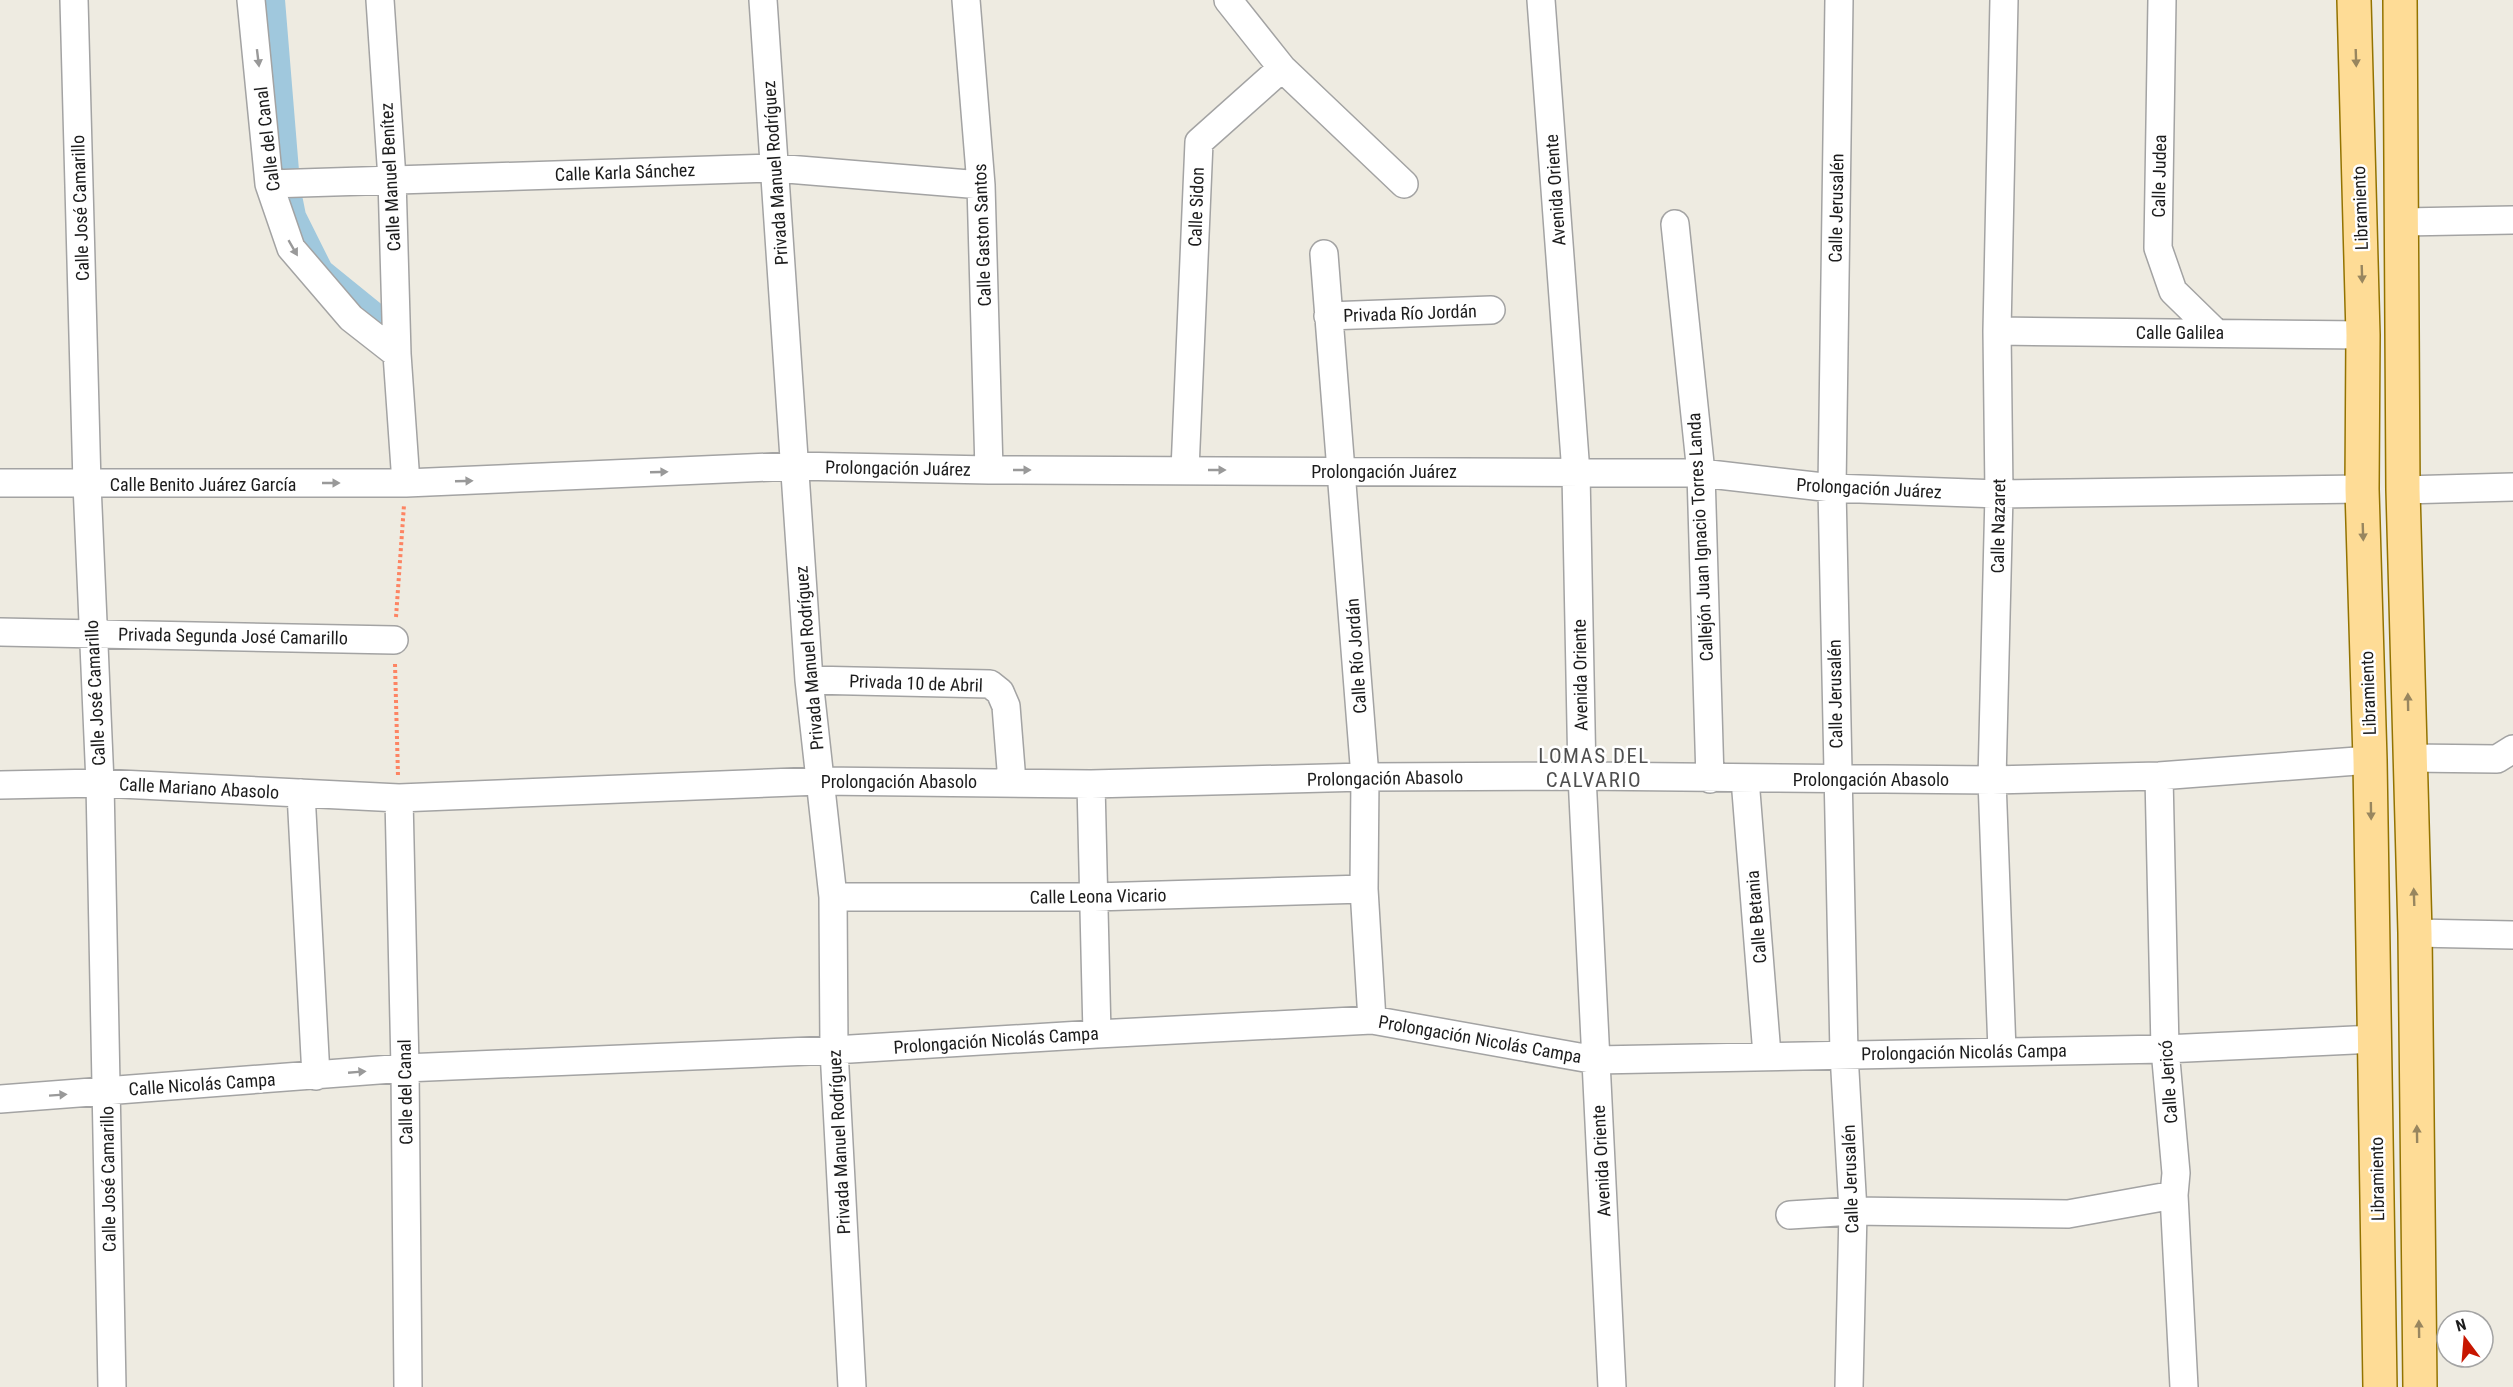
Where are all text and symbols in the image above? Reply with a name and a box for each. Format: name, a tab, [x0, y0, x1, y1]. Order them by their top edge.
one-way arrow	[253, 49, 262, 68]
one-way arrow	[2351, 49, 2360, 68]
street label: Privada Manuel Rodríguez	[758, 80, 792, 266]
street label: Calle del Canal	[250, 85, 284, 193]
street label: Calle Manuel Benítez	[376, 102, 404, 252]
street label: Avenida Oriente	[1541, 133, 1569, 247]
street label: Calle Judea	[2148, 134, 2170, 218]
street label: Calle José Camarillo	[67, 135, 93, 281]
street label: Calle Jerusalén	[1825, 153, 1847, 263]
street label: Calle Karla Sánchez	[554, 159, 696, 185]
street label: Calle Gaston Santos	[969, 163, 995, 307]
street label: Libramiento	[2348, 165, 2372, 251]
street label: Calle Sidon	[1184, 167, 1208, 247]
one-way arrow	[288, 240, 298, 257]
one-way arrow	[2357, 265, 2366, 284]
street label: Privada Río Jordán	[1343, 300, 1477, 326]
street label: Calle Galilea	[2136, 322, 2224, 343]
street label: Callejón Juan Ignacio Torres Landa	[1683, 412, 1717, 662]
street label: Prolongación Juárez	[825, 456, 971, 480]
street label: Prolongación Juárez	[1311, 461, 1457, 482]
one-way arrow	[1012, 465, 1031, 475]
one-way arrow	[1207, 465, 1226, 475]
one-way arrow	[650, 468, 669, 477]
street label: Calle Benito Juárez García	[110, 474, 296, 495]
street label: Prolongación Juárez	[1796, 474, 1942, 502]
one-way arrow	[455, 476, 474, 485]
one-way arrow	[322, 478, 341, 488]
street label: Calle Nazaret	[1987, 478, 2009, 574]
one-way arrow	[2358, 523, 2368, 542]
street label: Privada Manuel Rodríguez	[790, 565, 828, 751]
street label: Calle Río Jordán	[1341, 597, 1371, 715]
street label: Avenida Oriente	[1569, 619, 1591, 731]
street label: Calle José Camarillo	[81, 620, 109, 766]
street label: Privada Segunda José Camarillo	[118, 623, 348, 649]
street label: Calle Jerusalén	[1824, 639, 1846, 749]
street label: Libramiento	[2356, 650, 2380, 736]
street label: Privada 10 de Abril	[849, 670, 983, 696]
one-way arrow	[2403, 692, 2413, 711]
district label: LOMAS DEL CALVARIO	[1538, 744, 1650, 792]
street label: Prolongación Abasolo	[1307, 766, 1463, 790]
street label: Prolongación Abasolo	[1793, 769, 1949, 790]
street label: Prolongación Abasolo	[821, 771, 977, 792]
street label: Calle Mariano Abasolo	[118, 773, 280, 803]
one-way arrow	[2366, 802, 2376, 821]
street label: Calle Betania	[1741, 870, 1771, 964]
street label: Calle Leona Vicario	[1029, 884, 1167, 908]
one-way arrow	[2409, 887, 2419, 906]
street label: Prolongación Nicolás Campa	[1377, 1011, 1583, 1067]
street label: Prolongación Nicolás Campa	[893, 1022, 1099, 1058]
street label: Calle del Canal	[394, 1039, 416, 1145]
street label: Calle Jericó	[2155, 1039, 2181, 1125]
street label: Prolongación Nicolás Campa	[1861, 1040, 2067, 1064]
street label: Privada Manuel Rodríguez	[824, 1049, 854, 1235]
one-way arrow	[348, 1067, 367, 1077]
street label: Calle Nicolás Campa	[128, 1068, 276, 1100]
one-way arrow	[49, 1091, 68, 1100]
street label: Avenida Oriente	[1588, 1105, 1614, 1217]
street label: Calle José Camarillo	[96, 1106, 120, 1252]
street label: Calle Jerusalén	[1838, 1124, 1862, 1234]
one-way arrow	[2412, 1124, 2422, 1143]
street label: Libramiento	[2366, 1137, 2388, 1221]
north arrow	[2435, 1309, 2495, 1369]
text: N	[2454, 1315, 2468, 1336]
one-way arrow	[2414, 1319, 2424, 1338]

